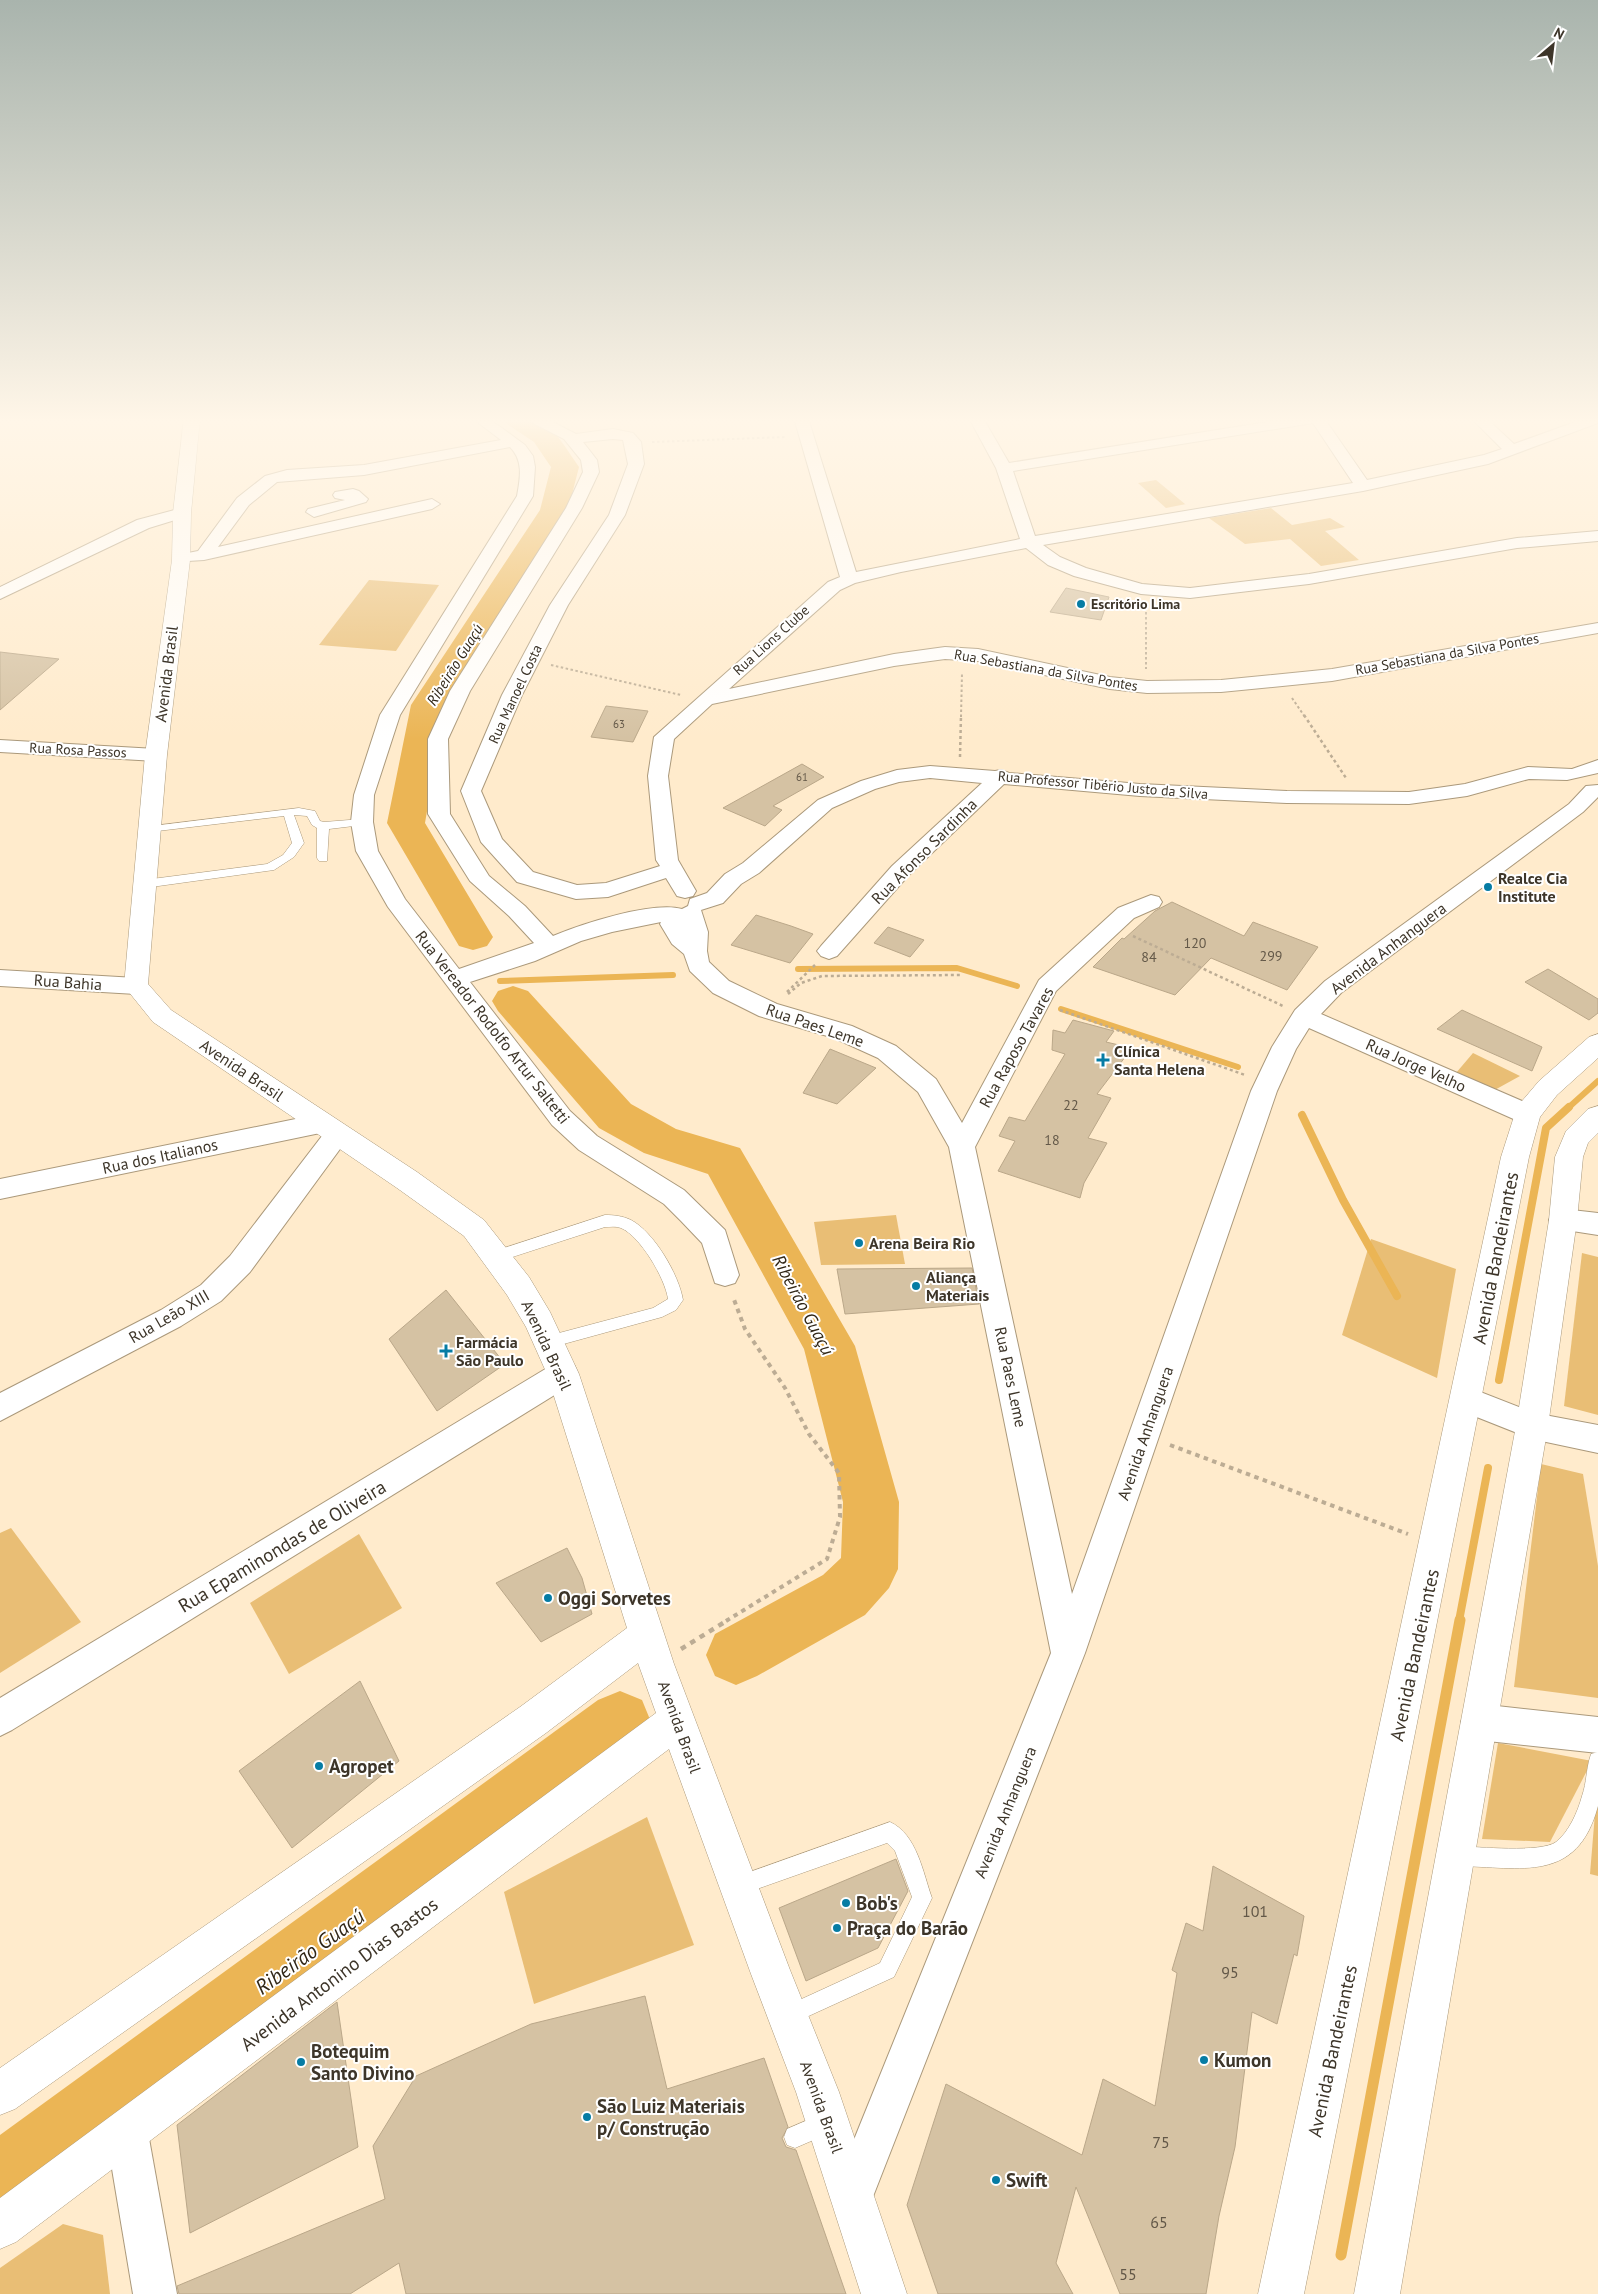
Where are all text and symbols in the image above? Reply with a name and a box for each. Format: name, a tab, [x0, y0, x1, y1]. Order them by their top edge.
north arrow	[1528, 20, 1578, 70]
text: N	[1551, 23, 1567, 44]
place label: Escritório Lima	[1091, 595, 1180, 613]
marker: Escritório Lima	[1075, 598, 1087, 610]
street label: Rua Lions Clube	[729, 601, 813, 679]
water label: Ribeirão Guaçú	[422, 620, 487, 709]
street label: Avenida Brasil	[150, 624, 182, 723]
street label: Rua Sebastiana da Silva Pontes	[1354, 629, 1540, 679]
street label: Rua Manoel Costa	[484, 642, 546, 746]
street label: Rua Sebastiana da Silva Pontes	[953, 645, 1139, 695]
house number: 63	[613, 717, 625, 731]
street label: Rua Rosa Passos	[29, 738, 127, 762]
street label: Rua Professor Tibério Justo da Silva	[997, 767, 1209, 803]
house number: 61	[796, 770, 808, 784]
street label: Rua Afonso Sardinha	[867, 794, 981, 908]
place label: Realce Cia Institute	[1498, 868, 1568, 906]
marker: Realce Cia Institute	[1482, 881, 1494, 893]
street label: Avenida Anhanguera	[1326, 898, 1450, 998]
street label: Rua Vereador Rodolfo Artur Saltetti	[411, 926, 575, 1128]
house number: 120	[1184, 934, 1207, 952]
house number: 299	[1260, 947, 1282, 965]
house number: 84	[1141, 948, 1157, 966]
street label: Rua Bahia	[33, 970, 103, 994]
street label: Rua Raposo Tavares	[975, 983, 1058, 1111]
street label: Rua Paes Leme	[763, 999, 867, 1051]
street label: Rua Jorge Velho	[1363, 1034, 1469, 1096]
street label: Avenida Brasil	[196, 1035, 288, 1106]
place label: Clínica Santa Helena	[1114, 1041, 1205, 1079]
marker: Clínica Santa Helena	[1096, 1053, 1110, 1067]
house number: 22	[1063, 1096, 1079, 1114]
house number: 18	[1044, 1131, 1060, 1149]
street label: Rua dos Italianos	[101, 1134, 220, 1178]
street label: Avenida Bandeirantes	[1466, 1170, 1524, 1346]
place label: Arena Beira Rio	[869, 1233, 976, 1253]
marker: Arena Beira Rio	[853, 1237, 865, 1249]
water label: Ribeirão Guaçú	[767, 1251, 840, 1359]
place label: Aliança Materiais	[926, 1267, 990, 1305]
marker: Aliança Materiais	[910, 1280, 922, 1292]
street label: Rua Leão XIII	[125, 1285, 213, 1347]
street label: Avenida Brasil	[517, 1297, 577, 1393]
street label: Rua Paes Leme	[991, 1325, 1031, 1429]
place label: Farmácia São Paulo	[456, 1332, 524, 1370]
marker: Farmácia São Paulo	[440, 1345, 452, 1357]
street label: Avenida Anhanguera	[1113, 1364, 1177, 1502]
street label: Rua Epaminondas de Oliveira	[174, 1474, 390, 1618]
street label: Avenida Bandeirantes	[1384, 1567, 1444, 1743]
place label: Oggi Sorvetes	[558, 1586, 671, 1610]
marker: Oggi Sorvetes	[542, 1592, 554, 1604]
street label: Avenida Brasil	[654, 1678, 706, 1776]
street label: Avenida Anhanguera	[969, 1743, 1041, 1881]
place label: Agropet	[329, 1754, 394, 1778]
marker: Agropet	[313, 1760, 325, 1772]
place label: Bob's	[856, 1891, 898, 1915]
street label: Avenida Antonino Dias Bastos	[236, 1892, 442, 2056]
marker: Bob's	[840, 1897, 852, 1909]
house number: 101	[1242, 1901, 1268, 1921]
water label: Ribeirão Guaçú	[250, 1903, 370, 2000]
place label: Praça do Barão	[847, 1916, 968, 1940]
marker: Praça do Barão	[831, 1922, 843, 1934]
house number: 95	[1221, 1962, 1239, 1982]
street label: Avenida Bandeirantes	[1302, 1963, 1362, 2139]
place label: Botequim Santo Divino	[311, 2039, 415, 2085]
place label: Kumon	[1214, 2048, 1271, 2072]
marker: Kumon	[1198, 2054, 1210, 2066]
marker: Botequim Santo Divino	[295, 2056, 307, 2068]
street label: Avenida Brasil	[796, 2058, 848, 2156]
place label: São Luiz Materiais p/ Construção	[597, 2094, 745, 2140]
marker: São Luiz Materiais p/ Construção	[581, 2111, 593, 2123]
house number: 75	[1152, 2132, 1170, 2152]
place label: Swift	[1006, 2168, 1048, 2192]
marker: Swift	[990, 2174, 1002, 2186]
house number: 65	[1150, 2212, 1168, 2232]
house number: 55	[1119, 2264, 1137, 2284]

